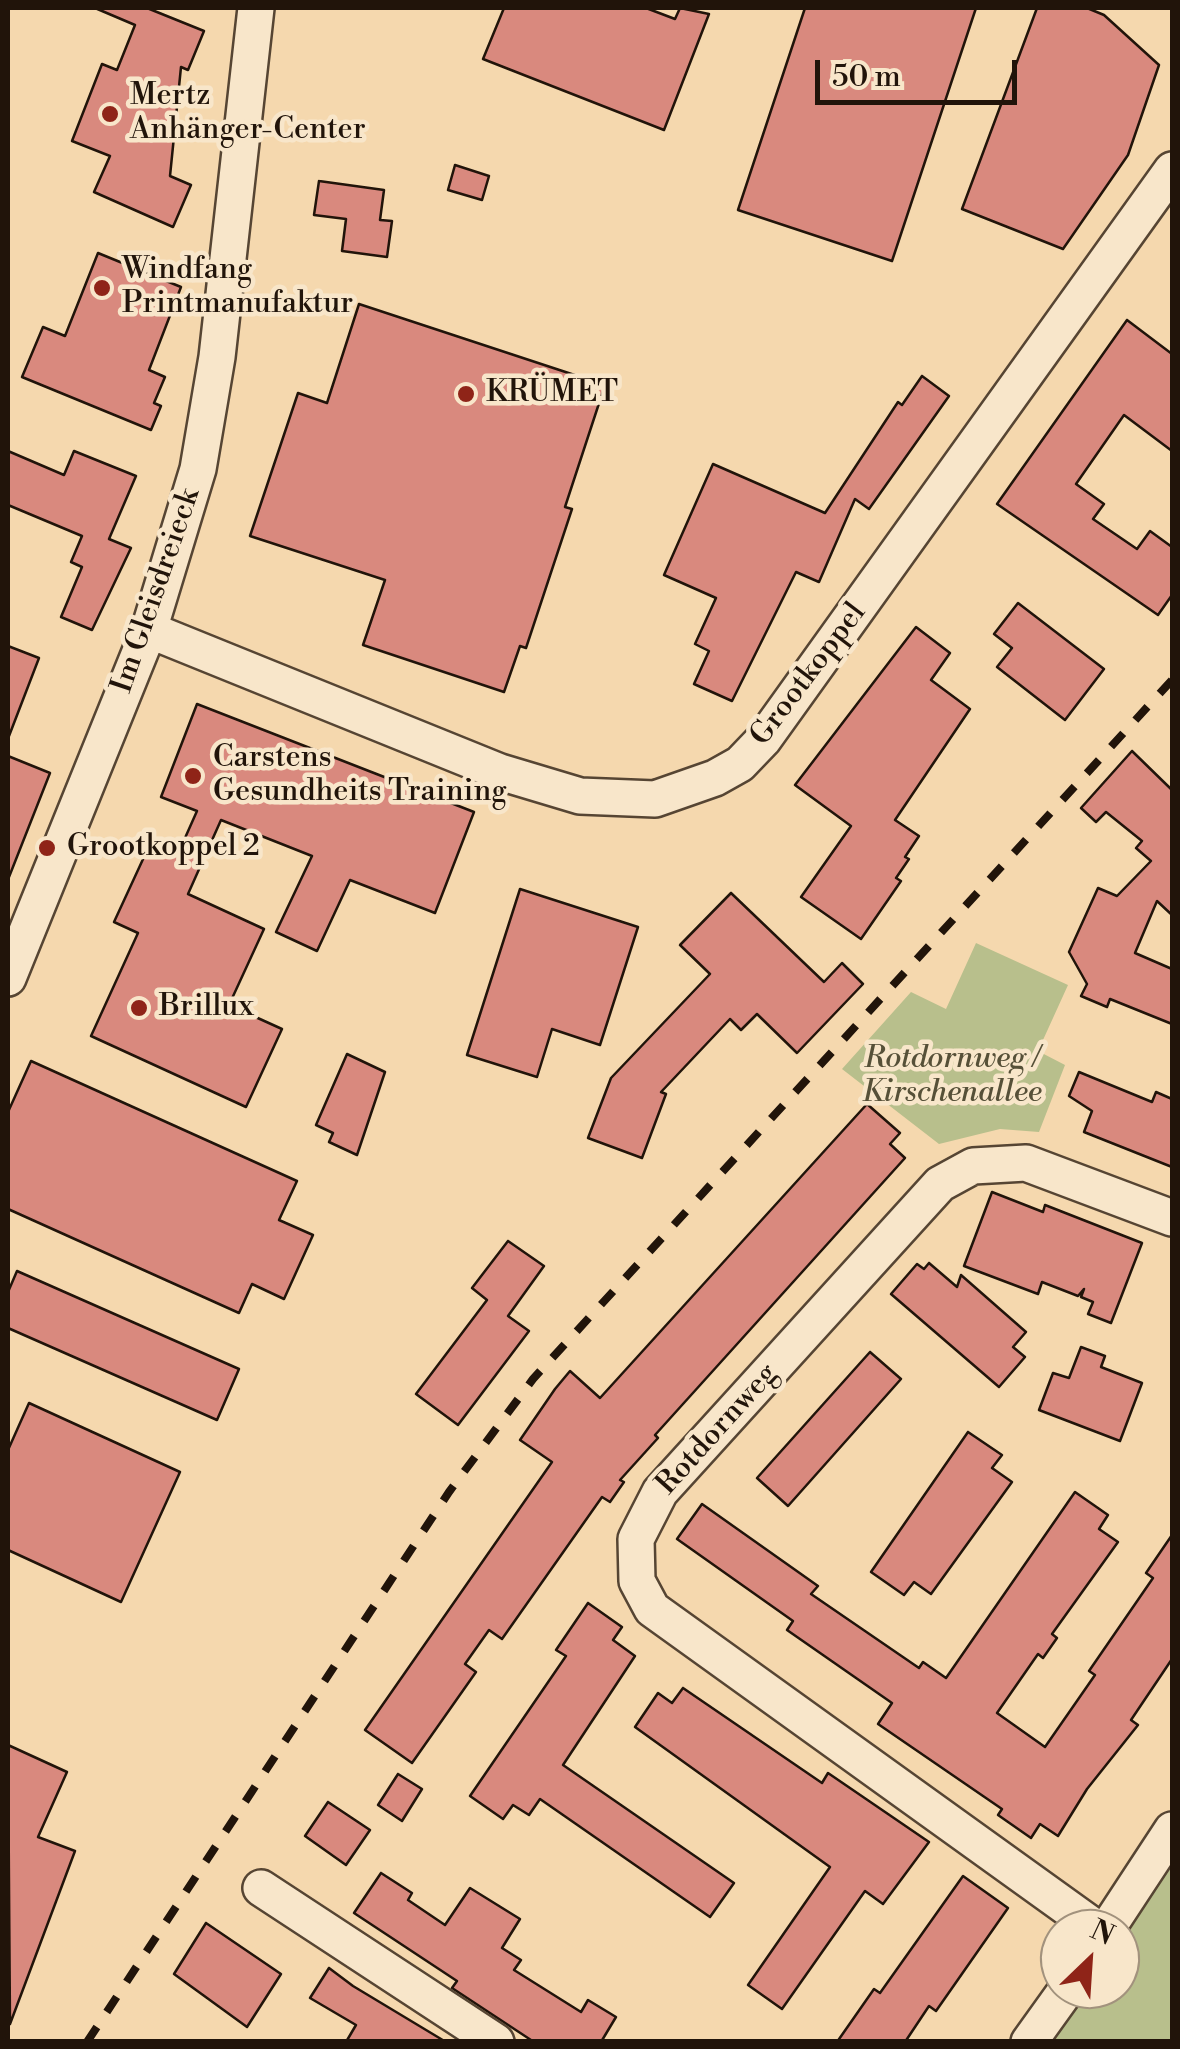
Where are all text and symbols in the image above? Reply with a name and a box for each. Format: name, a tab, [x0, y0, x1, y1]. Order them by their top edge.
scale bar	[820, 40, 1022, 102]
text: 50 m	[832, 58, 901, 96]
place label: Mertz Anhänger-Center	[130, 79, 366, 150]
marker: Mertz Anhänger-Center	[99, 103, 121, 125]
place label: Windfang Printmanufaktur	[122, 253, 353, 324]
marker: Windfang Printmanufaktur	[91, 277, 113, 299]
place label: KRÜMET	[486, 376, 618, 412]
marker: KRÜMET	[455, 383, 477, 405]
street label: Im Gleisdreieck	[105, 484, 209, 698]
street label: Grootkoppel	[744, 596, 874, 754]
place label: Carstens Gesundheits Training	[213, 741, 507, 812]
marker: Carstens Gesundheits Training	[182, 765, 204, 787]
place label: Grootkoppel 2	[67, 830, 260, 866]
marker: Grootkoppel 2	[36, 837, 58, 859]
place label: Brillux	[159, 990, 254, 1026]
marker: Brillux	[128, 997, 150, 1019]
park label: Rotdornweg / Kirschenallee	[862, 1042, 1042, 1112]
street label: Rotdornweg	[650, 1357, 786, 1503]
north arrow	[1040, 1909, 1140, 2009]
text: N	[1085, 1913, 1119, 1954]

